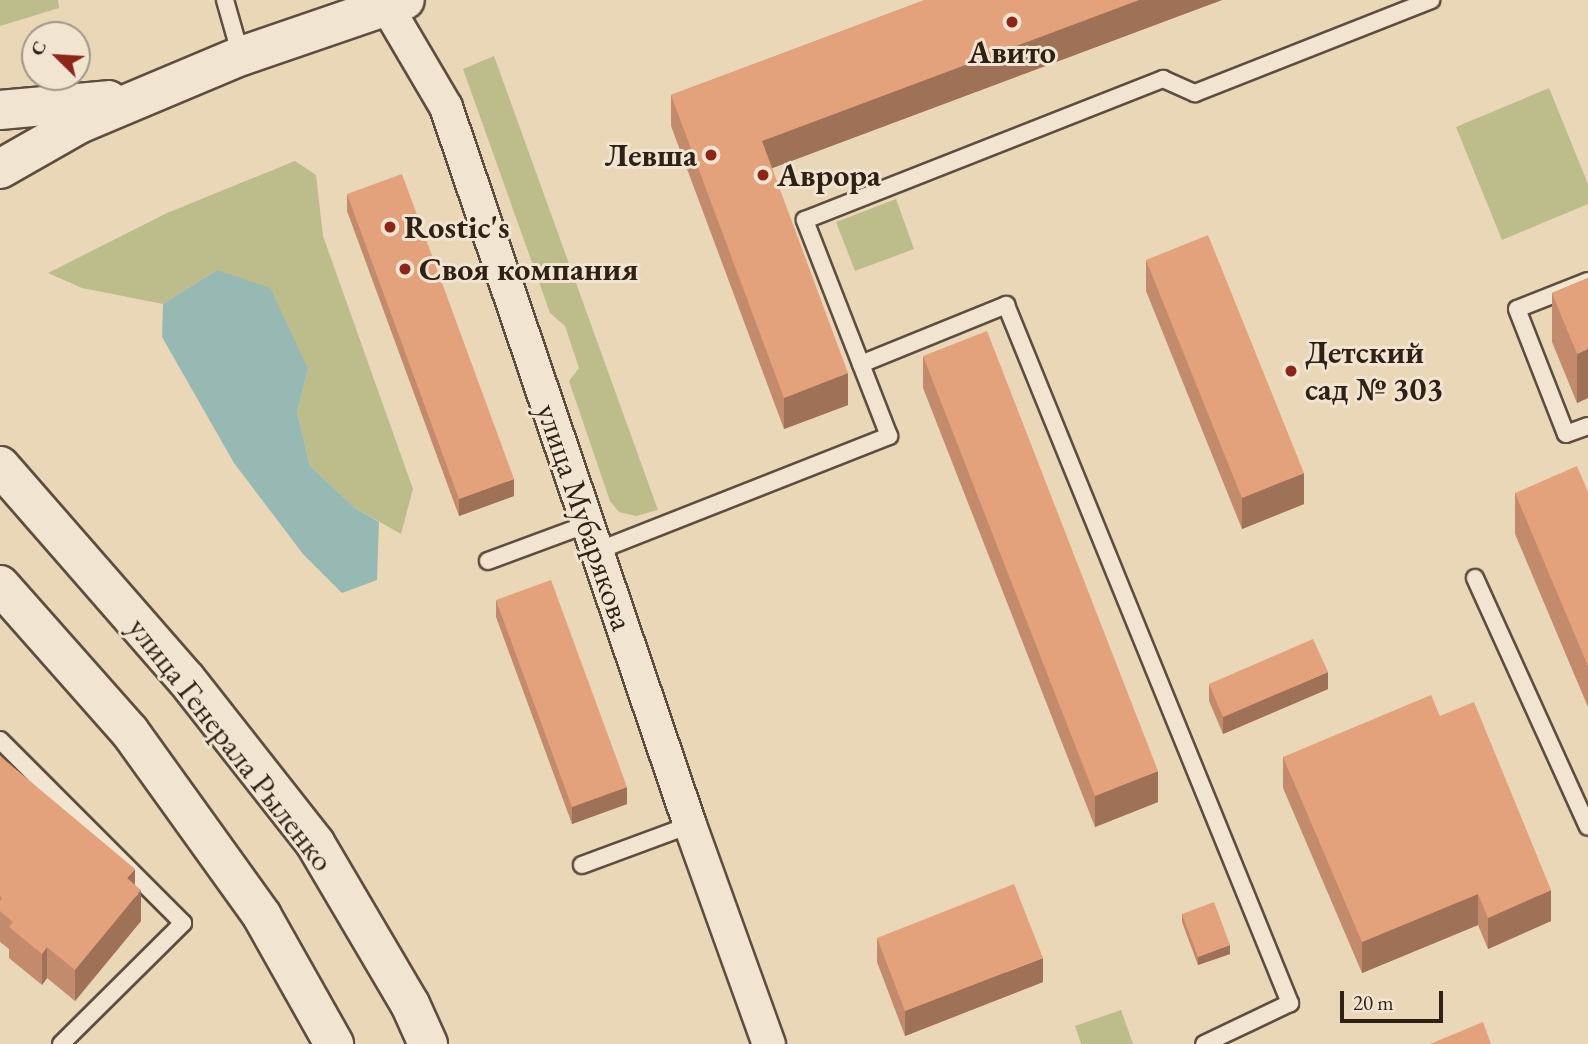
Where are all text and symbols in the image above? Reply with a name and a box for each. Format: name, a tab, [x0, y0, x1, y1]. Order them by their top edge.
marker: Авито	[1004, 14, 1020, 30]
north arrow	[21, 21, 91, 91]
place label: Авито	[968, 33, 1056, 71]
text: С	[24, 37, 52, 59]
place label: Левша	[605, 136, 697, 174]
marker: Левша	[703, 147, 719, 163]
place label: Аврора	[777, 156, 881, 194]
marker: Аврора	[755, 167, 771, 183]
place label: Rostic's	[404, 208, 510, 246]
marker: Rostic's	[382, 219, 398, 235]
place label: Своя компания	[419, 250, 638, 288]
marker: Своя компания	[397, 261, 413, 277]
place label: Детский сад № 303	[1305, 334, 1443, 409]
marker: Детский сад № 303	[1283, 363, 1299, 379]
street label: улица Мубарякова	[528, 399, 642, 635]
street label: улица Генерала Рыленко	[120, 609, 342, 879]
scale bar	[1343, 978, 1446, 1022]
text: 20 m	[1353, 989, 1394, 1016]

